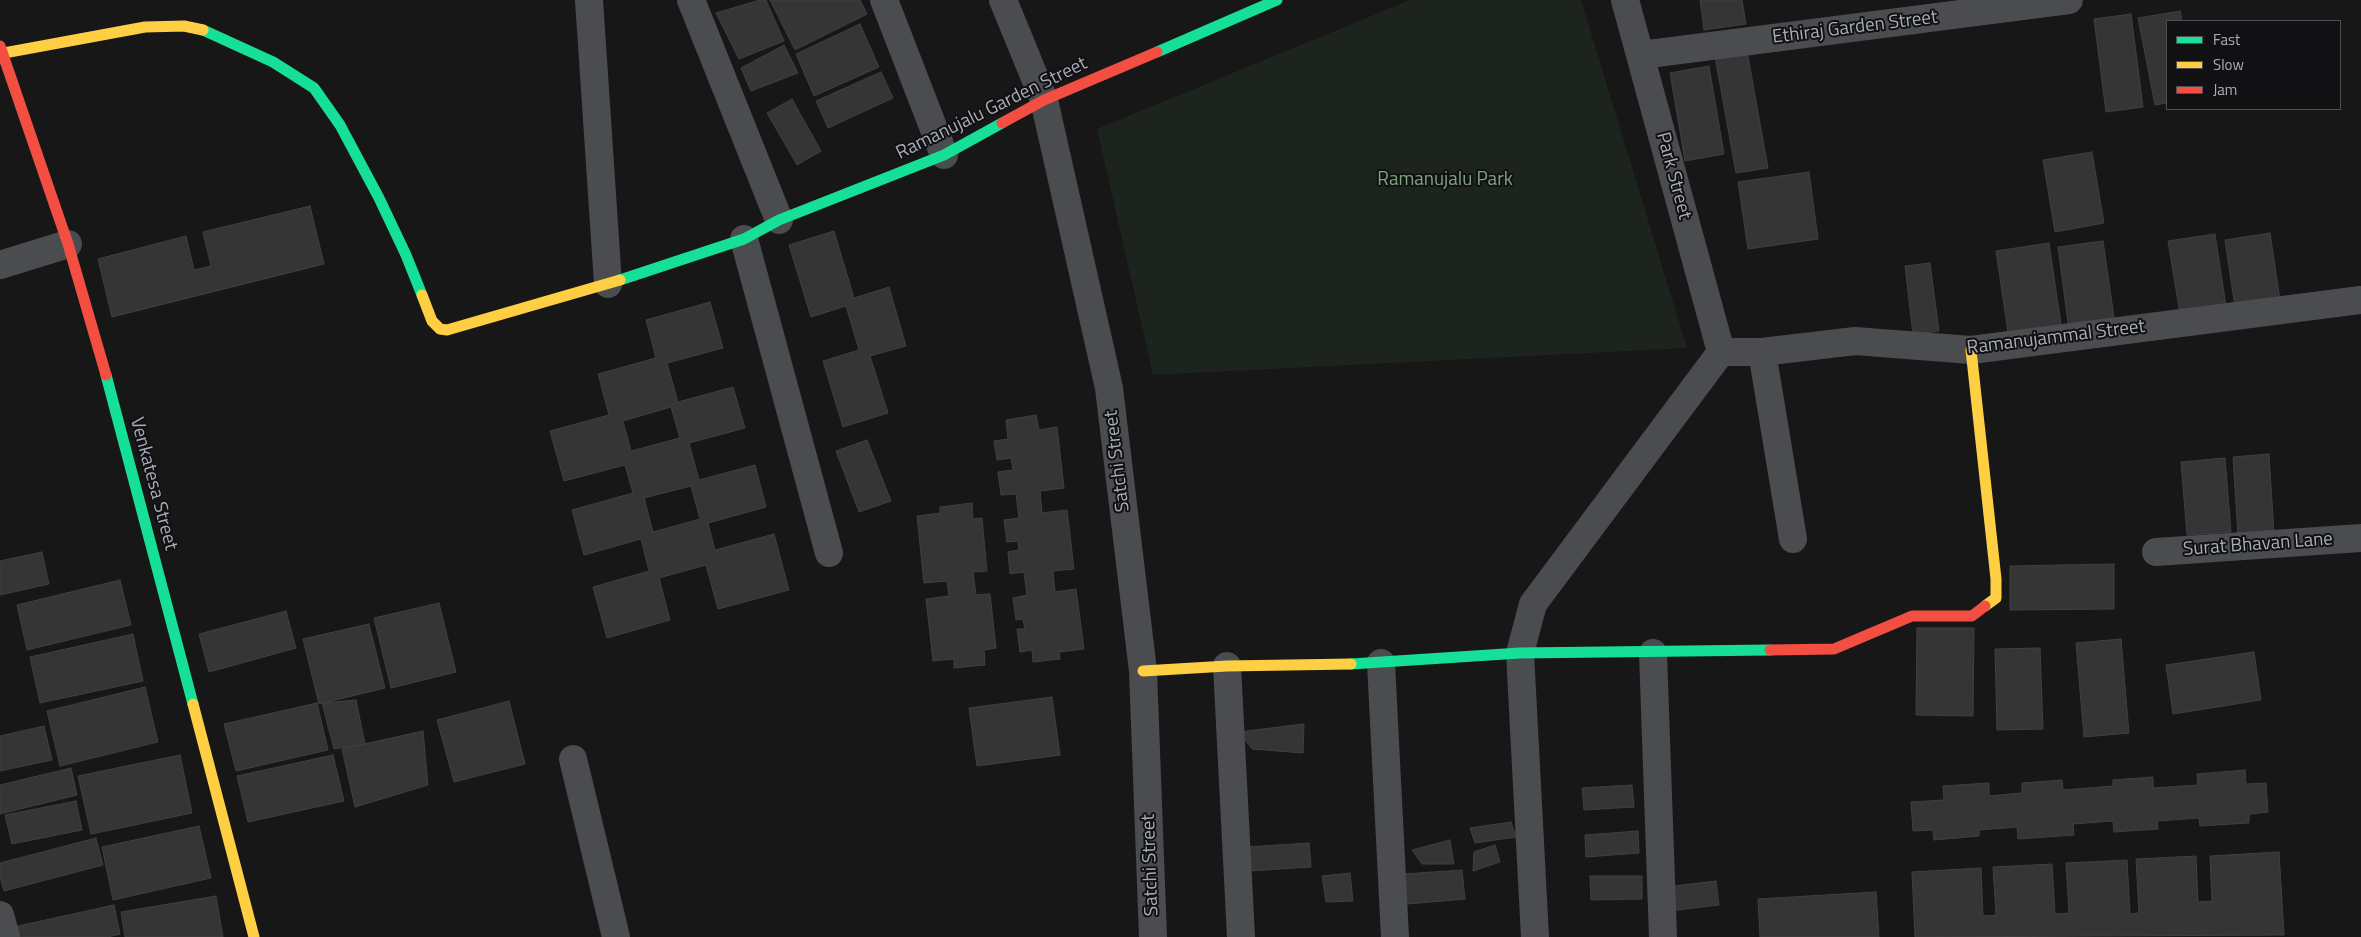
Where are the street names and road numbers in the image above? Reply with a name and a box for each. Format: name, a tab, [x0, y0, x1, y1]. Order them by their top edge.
street label: Ethiraj Garden Street	[1771, 7, 1939, 49]
street label: Ramanujalu Garden Street	[893, 53, 1091, 165]
street label: Park Street	[1650, 130, 1696, 222]
street label: Ramanujammal Street	[1966, 316, 2146, 360]
street label: Satchi Street	[1100, 409, 1136, 513]
street label: Venkatesa Street	[124, 415, 182, 553]
street label: Surat Bhavan Lane	[2182, 528, 2334, 562]
street label: Satchi Street	[1138, 813, 1164, 917]

